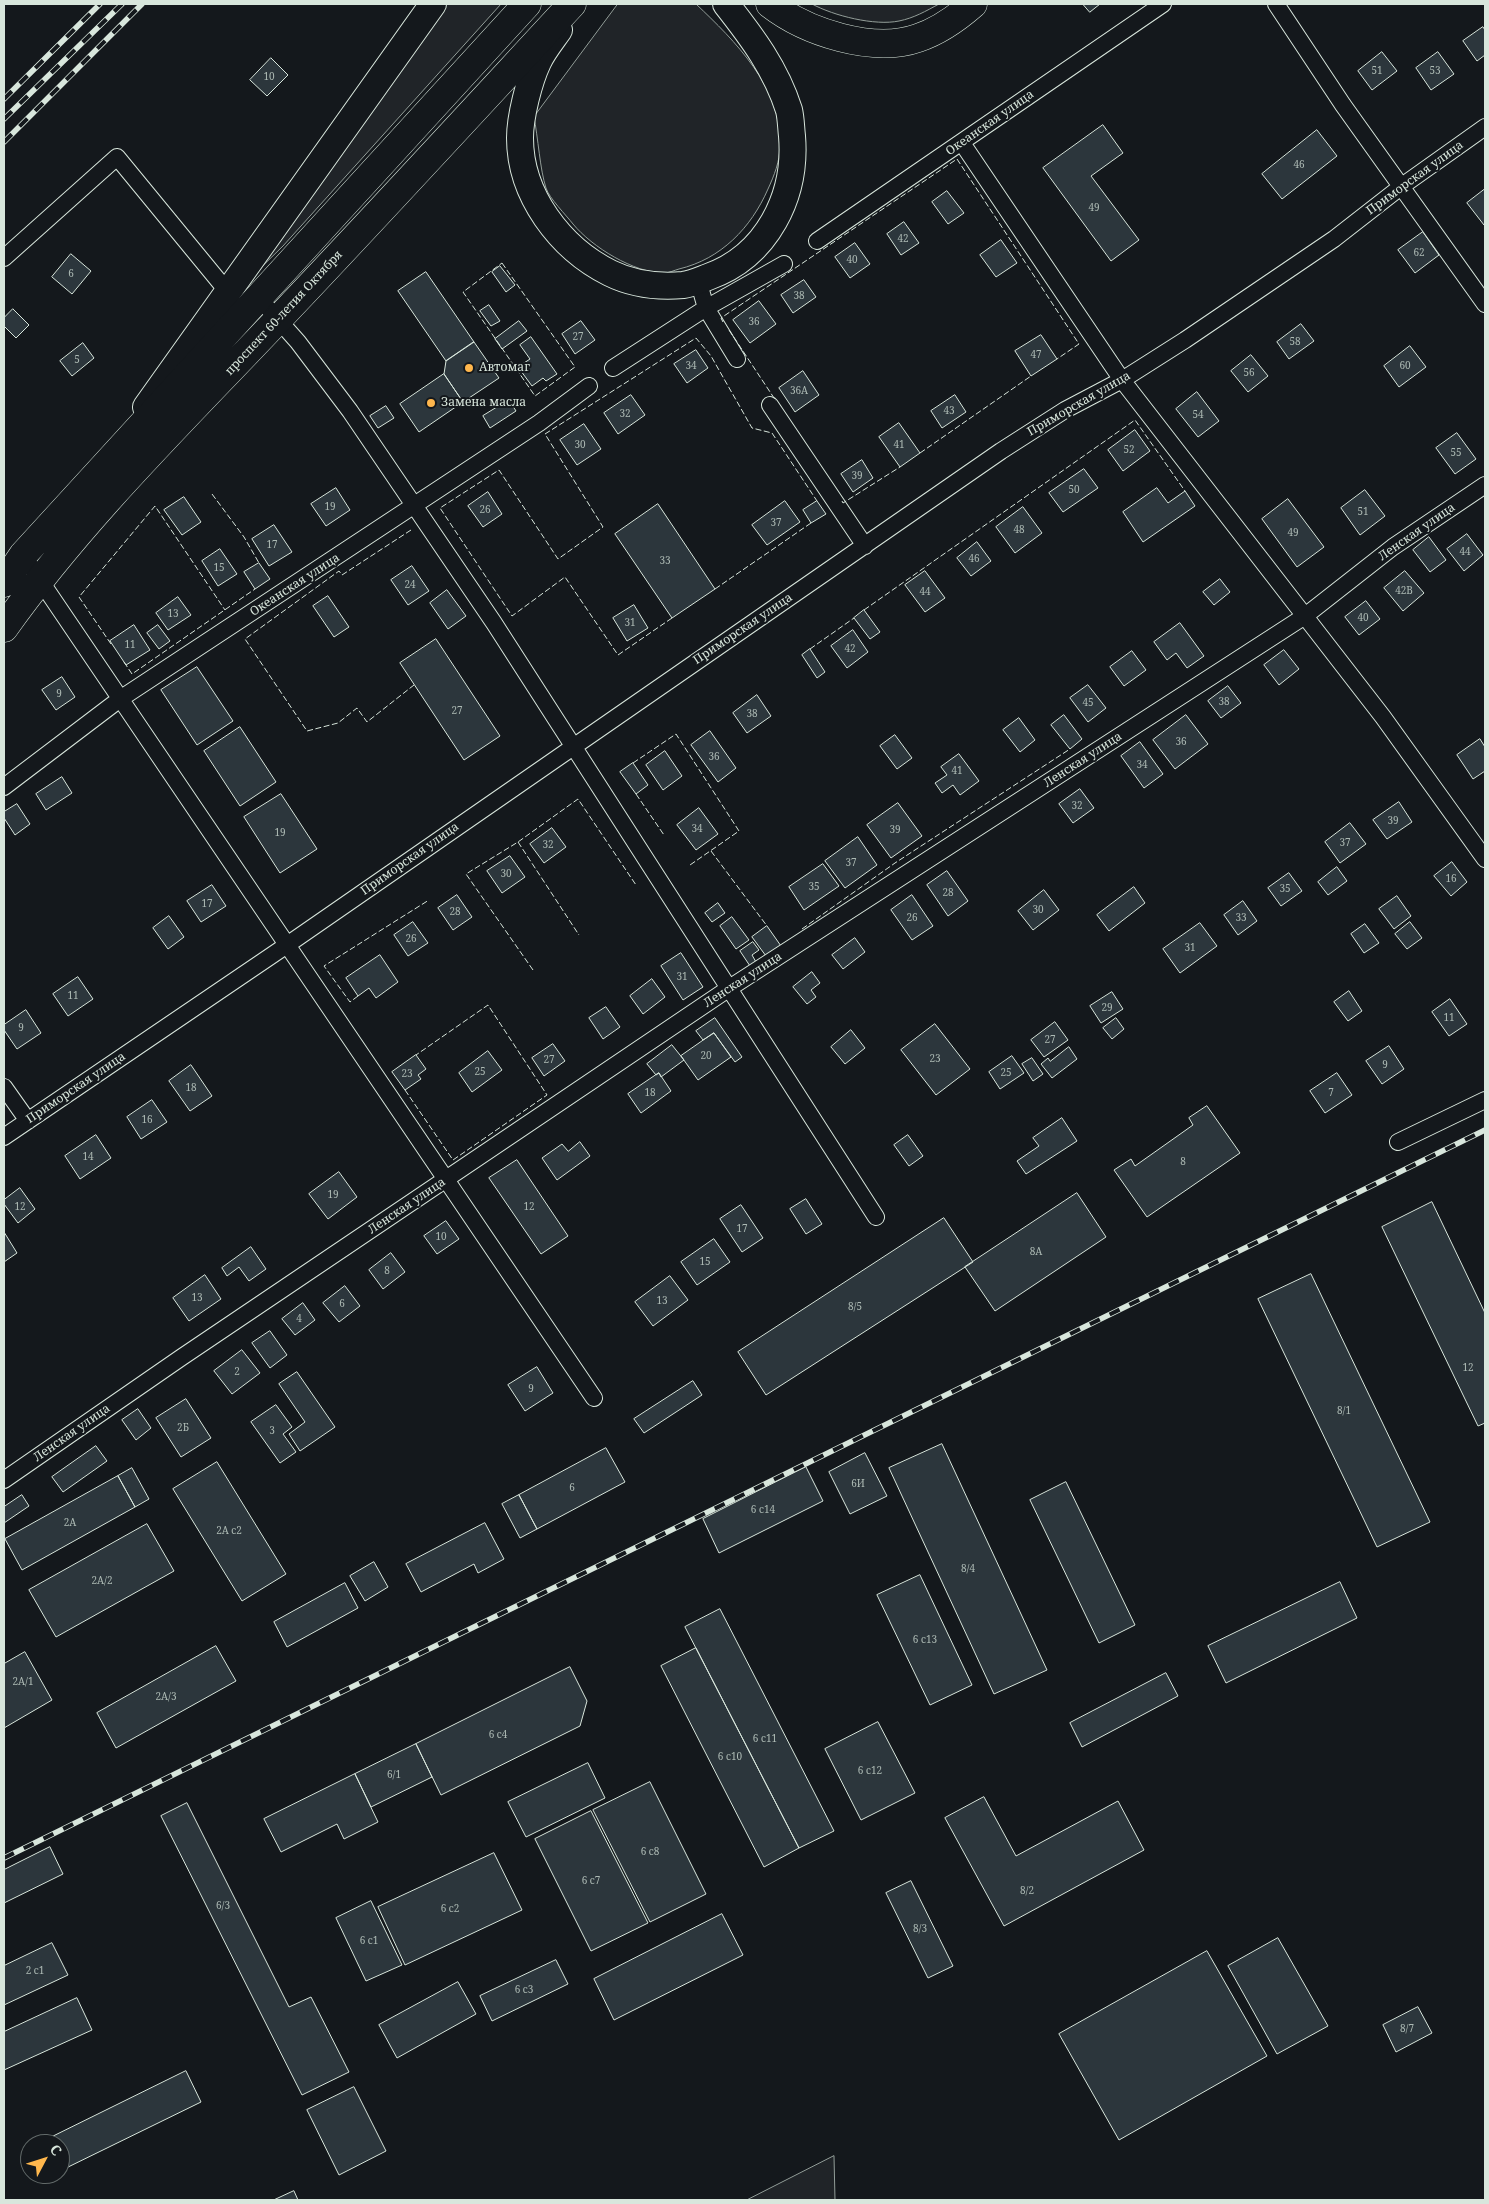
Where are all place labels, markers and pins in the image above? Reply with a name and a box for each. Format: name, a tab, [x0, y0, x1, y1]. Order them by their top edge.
place label: Автомаг	[479, 361, 530, 375]
marker: Автомаг	[463, 362, 475, 374]
place label: Замена масла	[441, 396, 526, 410]
marker: Замена масла	[425, 397, 437, 409]

